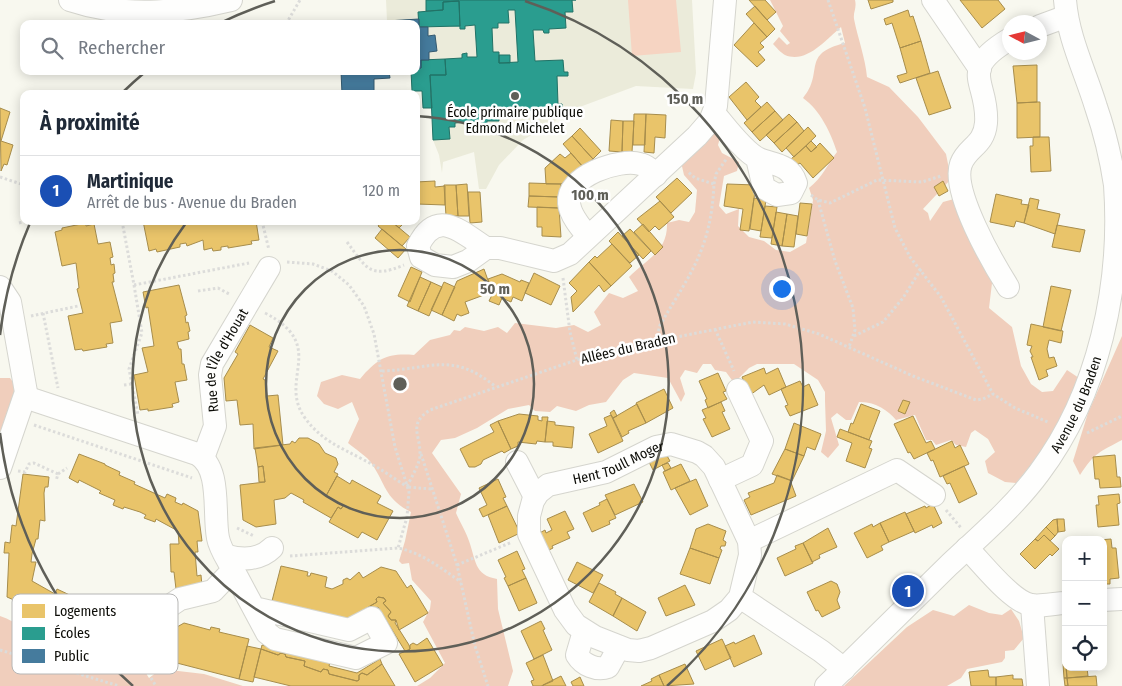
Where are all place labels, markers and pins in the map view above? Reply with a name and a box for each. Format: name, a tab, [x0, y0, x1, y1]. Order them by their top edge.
marker: École primaire publique Edmond Michelet	[509, 90, 521, 102]
place label: École primaire publique Edmond Michelet	[447, 103, 583, 137]
centre of rings	[391, 375, 409, 393]
pin: 1	[892, 572, 924, 610]

